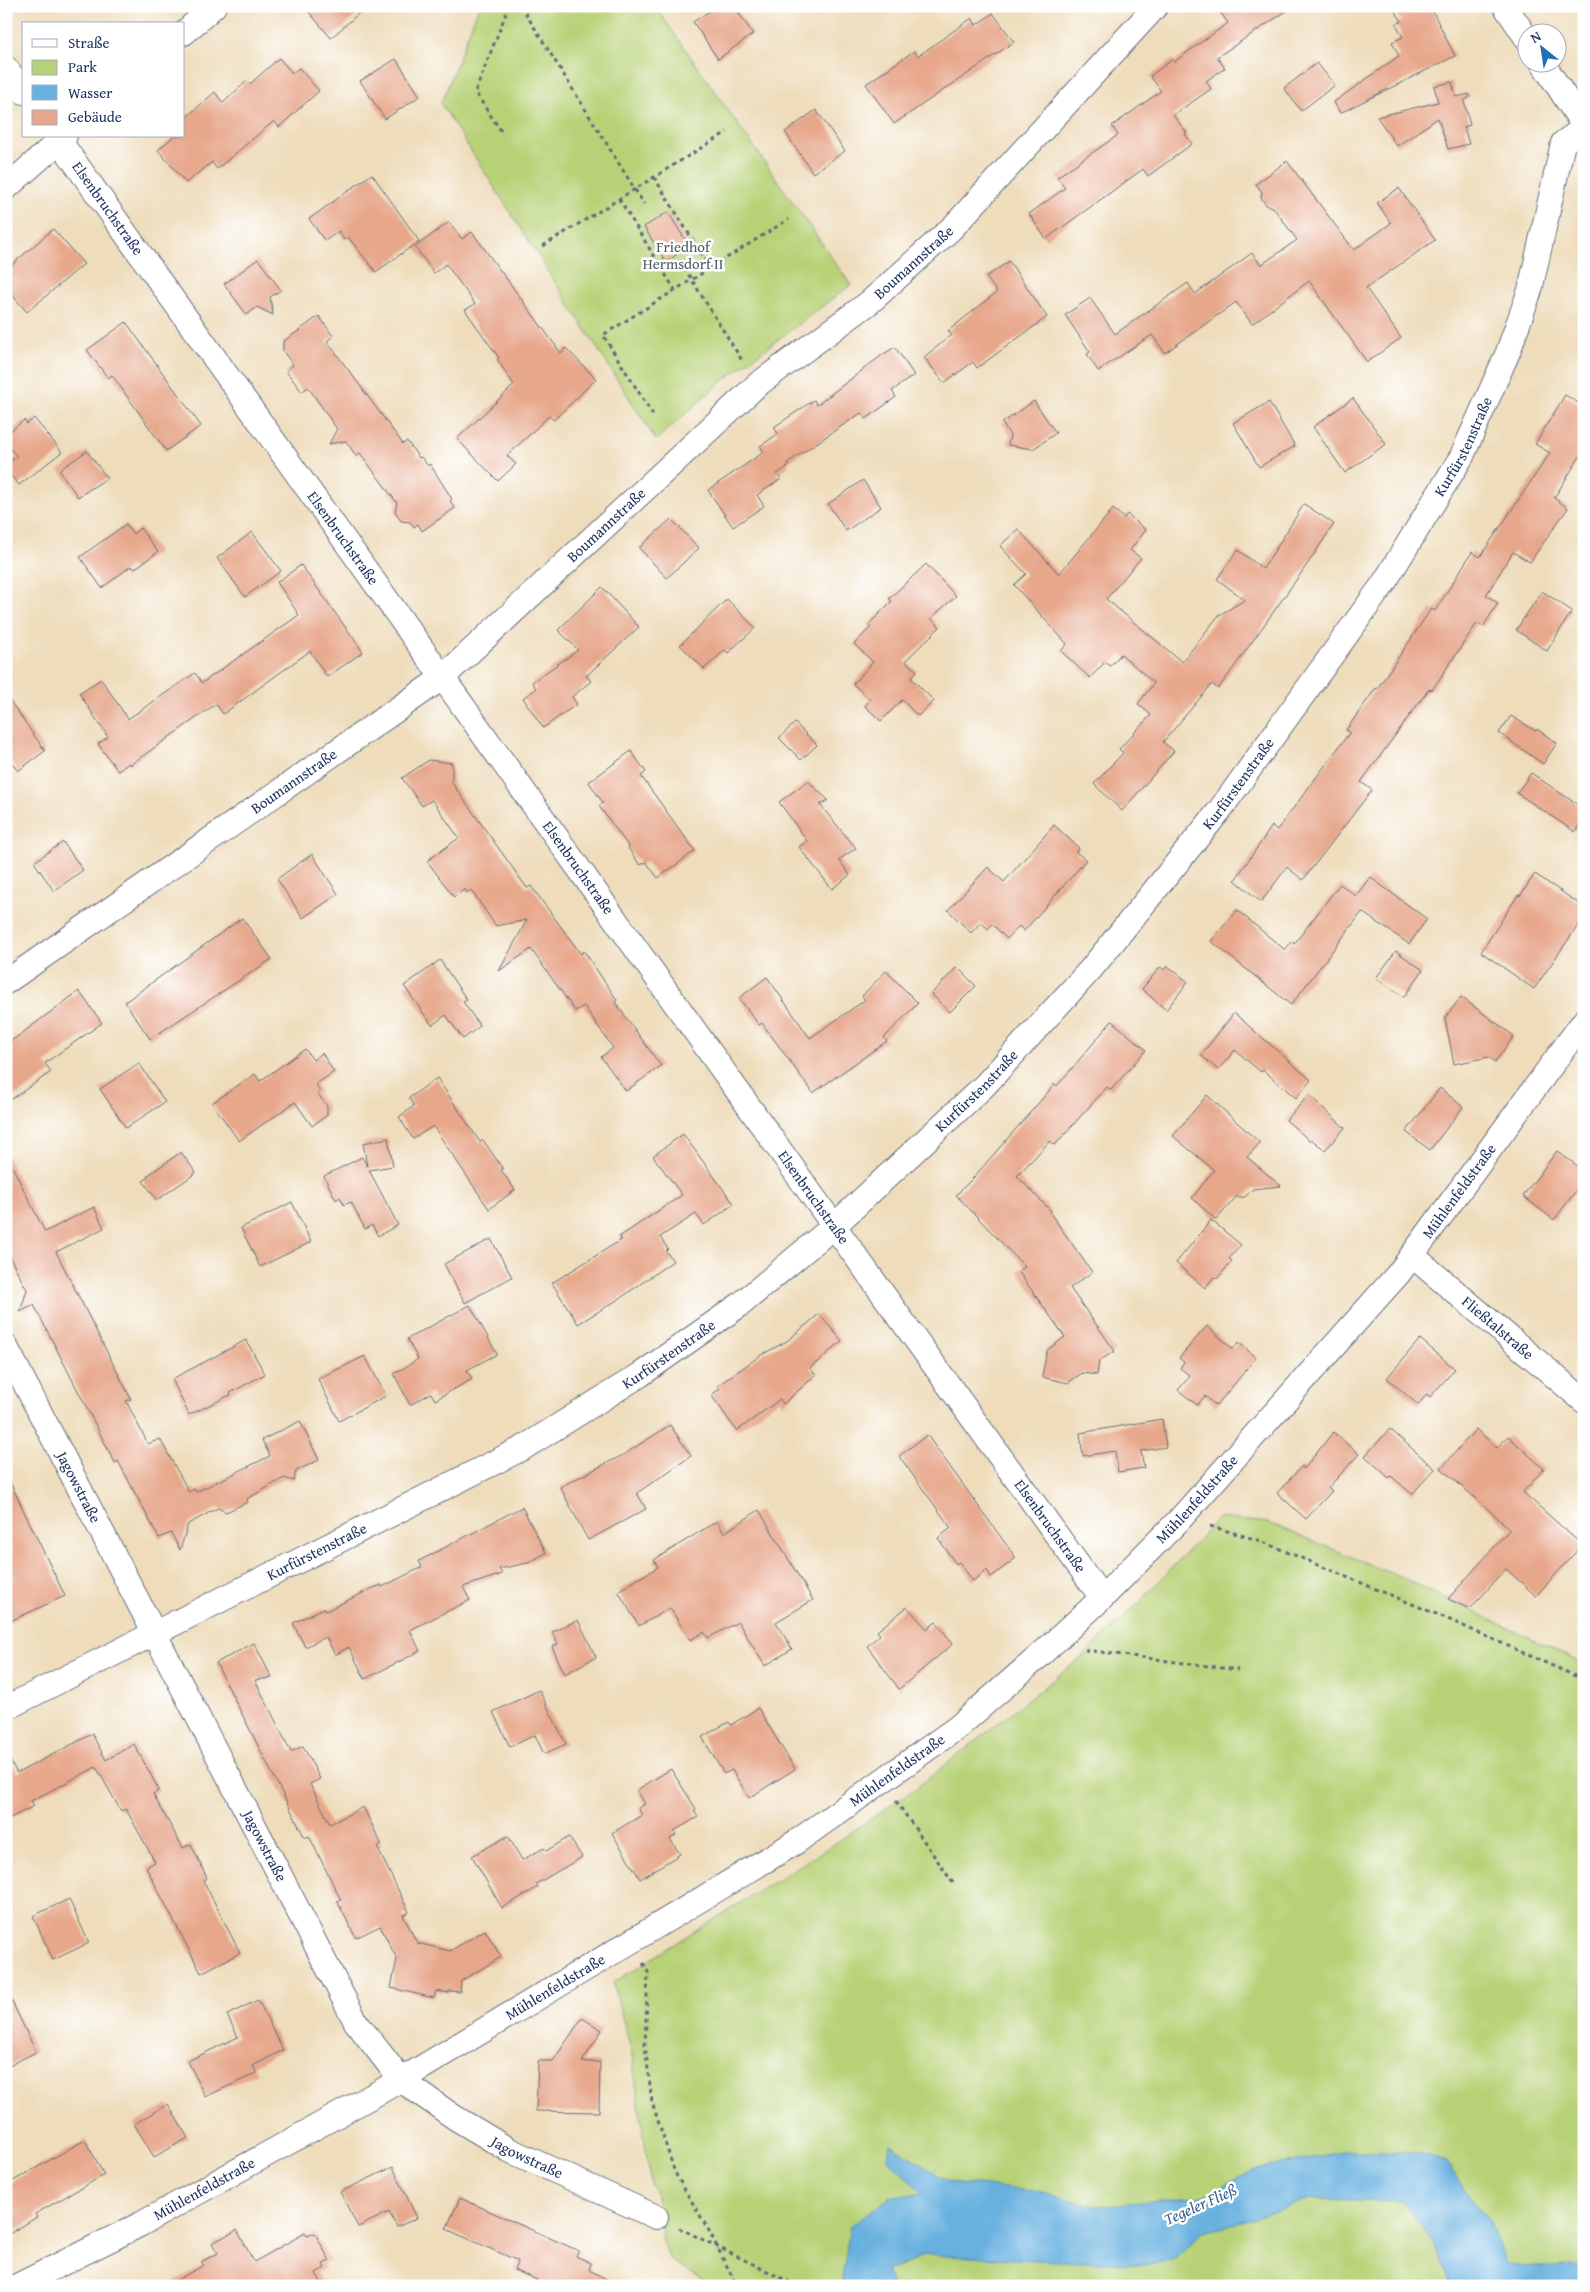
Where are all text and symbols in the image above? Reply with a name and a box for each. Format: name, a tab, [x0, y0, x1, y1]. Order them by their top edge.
legend	[22, 22, 185, 138]
north arrow	[1518, 22, 1568, 72]
text: N	[1526, 25, 1545, 48]
text: Straße	[68, 32, 110, 53]
text: Park	[68, 56, 97, 77]
text: Wasser	[68, 82, 112, 103]
text: Gebäude	[68, 106, 122, 127]
street label: Elsenbruchstraße	[67, 157, 149, 259]
street label: Boumannstraße	[869, 220, 958, 304]
park label: Friedhof Hermsdorf II	[643, 236, 723, 274]
street label: Kurfürstenstraße	[1429, 393, 1497, 500]
street label: Boumannstraße	[562, 483, 650, 567]
street label: Elsenbruchstraße	[303, 487, 384, 589]
street label: Kurfürstenstraße	[1197, 733, 1279, 834]
street label: Boumannstraße	[246, 743, 341, 818]
street label: Elsenbruchstraße	[538, 816, 619, 918]
street label: Kurfürstenstraße	[930, 1045, 1022, 1136]
street label: Mühlenfeldstraße	[1417, 1139, 1501, 1243]
street label: Elsenbruchstraße	[773, 1146, 855, 1248]
street label: Fließtalstraße	[1457, 1291, 1539, 1364]
street label: Kurfürstenstraße	[618, 1314, 719, 1394]
street label: Jagowstraße	[51, 1446, 106, 1526]
street label: Mühlenfeldstraße	[1151, 1450, 1242, 1548]
street label: Elsenbruchstraße	[1010, 1475, 1091, 1577]
street label: Kurfürstenstraße	[263, 1517, 370, 1585]
street label: Mühlenfeldstraße	[845, 1729, 949, 1811]
street label: Jagowstraße	[237, 1805, 292, 1885]
street label: Mühlenfeldstraße	[501, 1948, 609, 2025]
street label: Jagowstraße	[486, 2130, 567, 2183]
street label: Mühlenfeldstraße	[150, 2152, 259, 2225]
water label: Tegeler Fließ	[1160, 2177, 1240, 2231]

